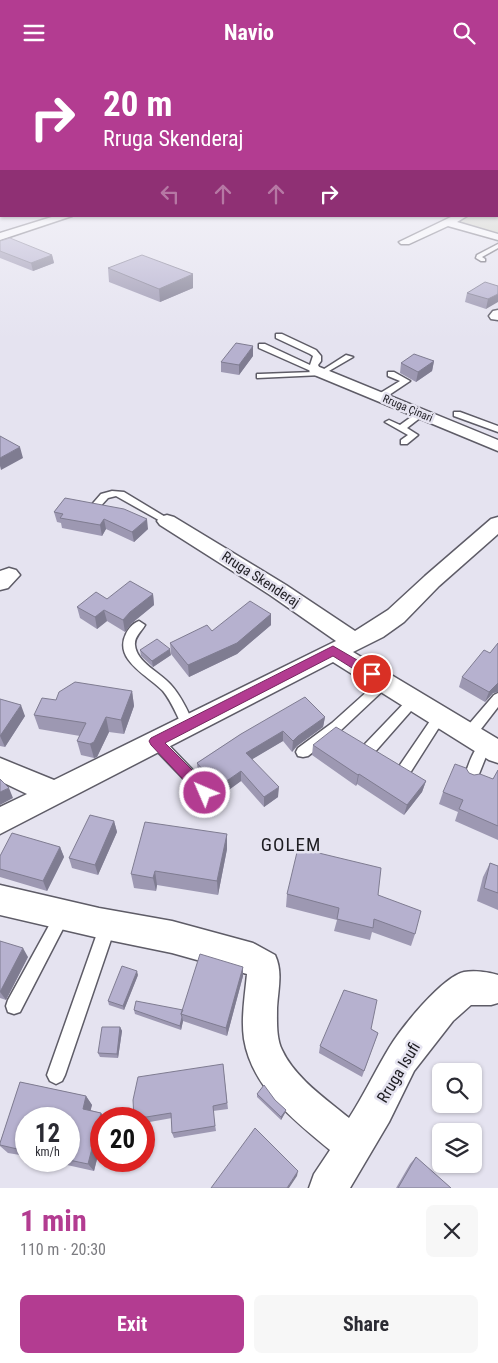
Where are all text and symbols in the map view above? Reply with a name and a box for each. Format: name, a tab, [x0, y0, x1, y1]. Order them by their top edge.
icon: menu	[20, 19, 48, 47]
icon: search	[450, 19, 478, 47]
text: Navio	[224, 20, 274, 45]
text: 20 m	[103, 84, 172, 125]
icon: right	[20, 85, 85, 150]
text: Rruga Skenderaj	[103, 126, 244, 151]
icon: left	[156, 180, 184, 208]
icon: ahead	[209, 180, 237, 208]
icon: ahead	[262, 180, 290, 208]
icon: right	[315, 180, 343, 208]
street label: Rruga Çinari	[381, 392, 435, 425]
street label: Rruga Skenderaj	[219, 548, 303, 610]
pin	[351, 653, 393, 695]
icon: arrive	[358, 660, 386, 688]
position arrow	[178, 766, 230, 818]
district label: GOLEM	[261, 833, 321, 856]
street label: Rruga Isufi	[373, 1039, 424, 1106]
map controls	[432, 1063, 482, 1173]
button: search	[432, 1063, 482, 1113]
speed limit sign: 20	[90, 1107, 155, 1172]
text: 12	[35, 1119, 60, 1148]
button: layers	[432, 1123, 482, 1173]
text: km/h	[35, 1145, 60, 1159]
text: 1 min	[20, 1203, 87, 1238]
button: close	[426, 1205, 478, 1257]
text: 110 m · 20:30	[20, 1240, 106, 1259]
button: Exit	[20, 1295, 244, 1353]
button: Share	[254, 1295, 478, 1353]

